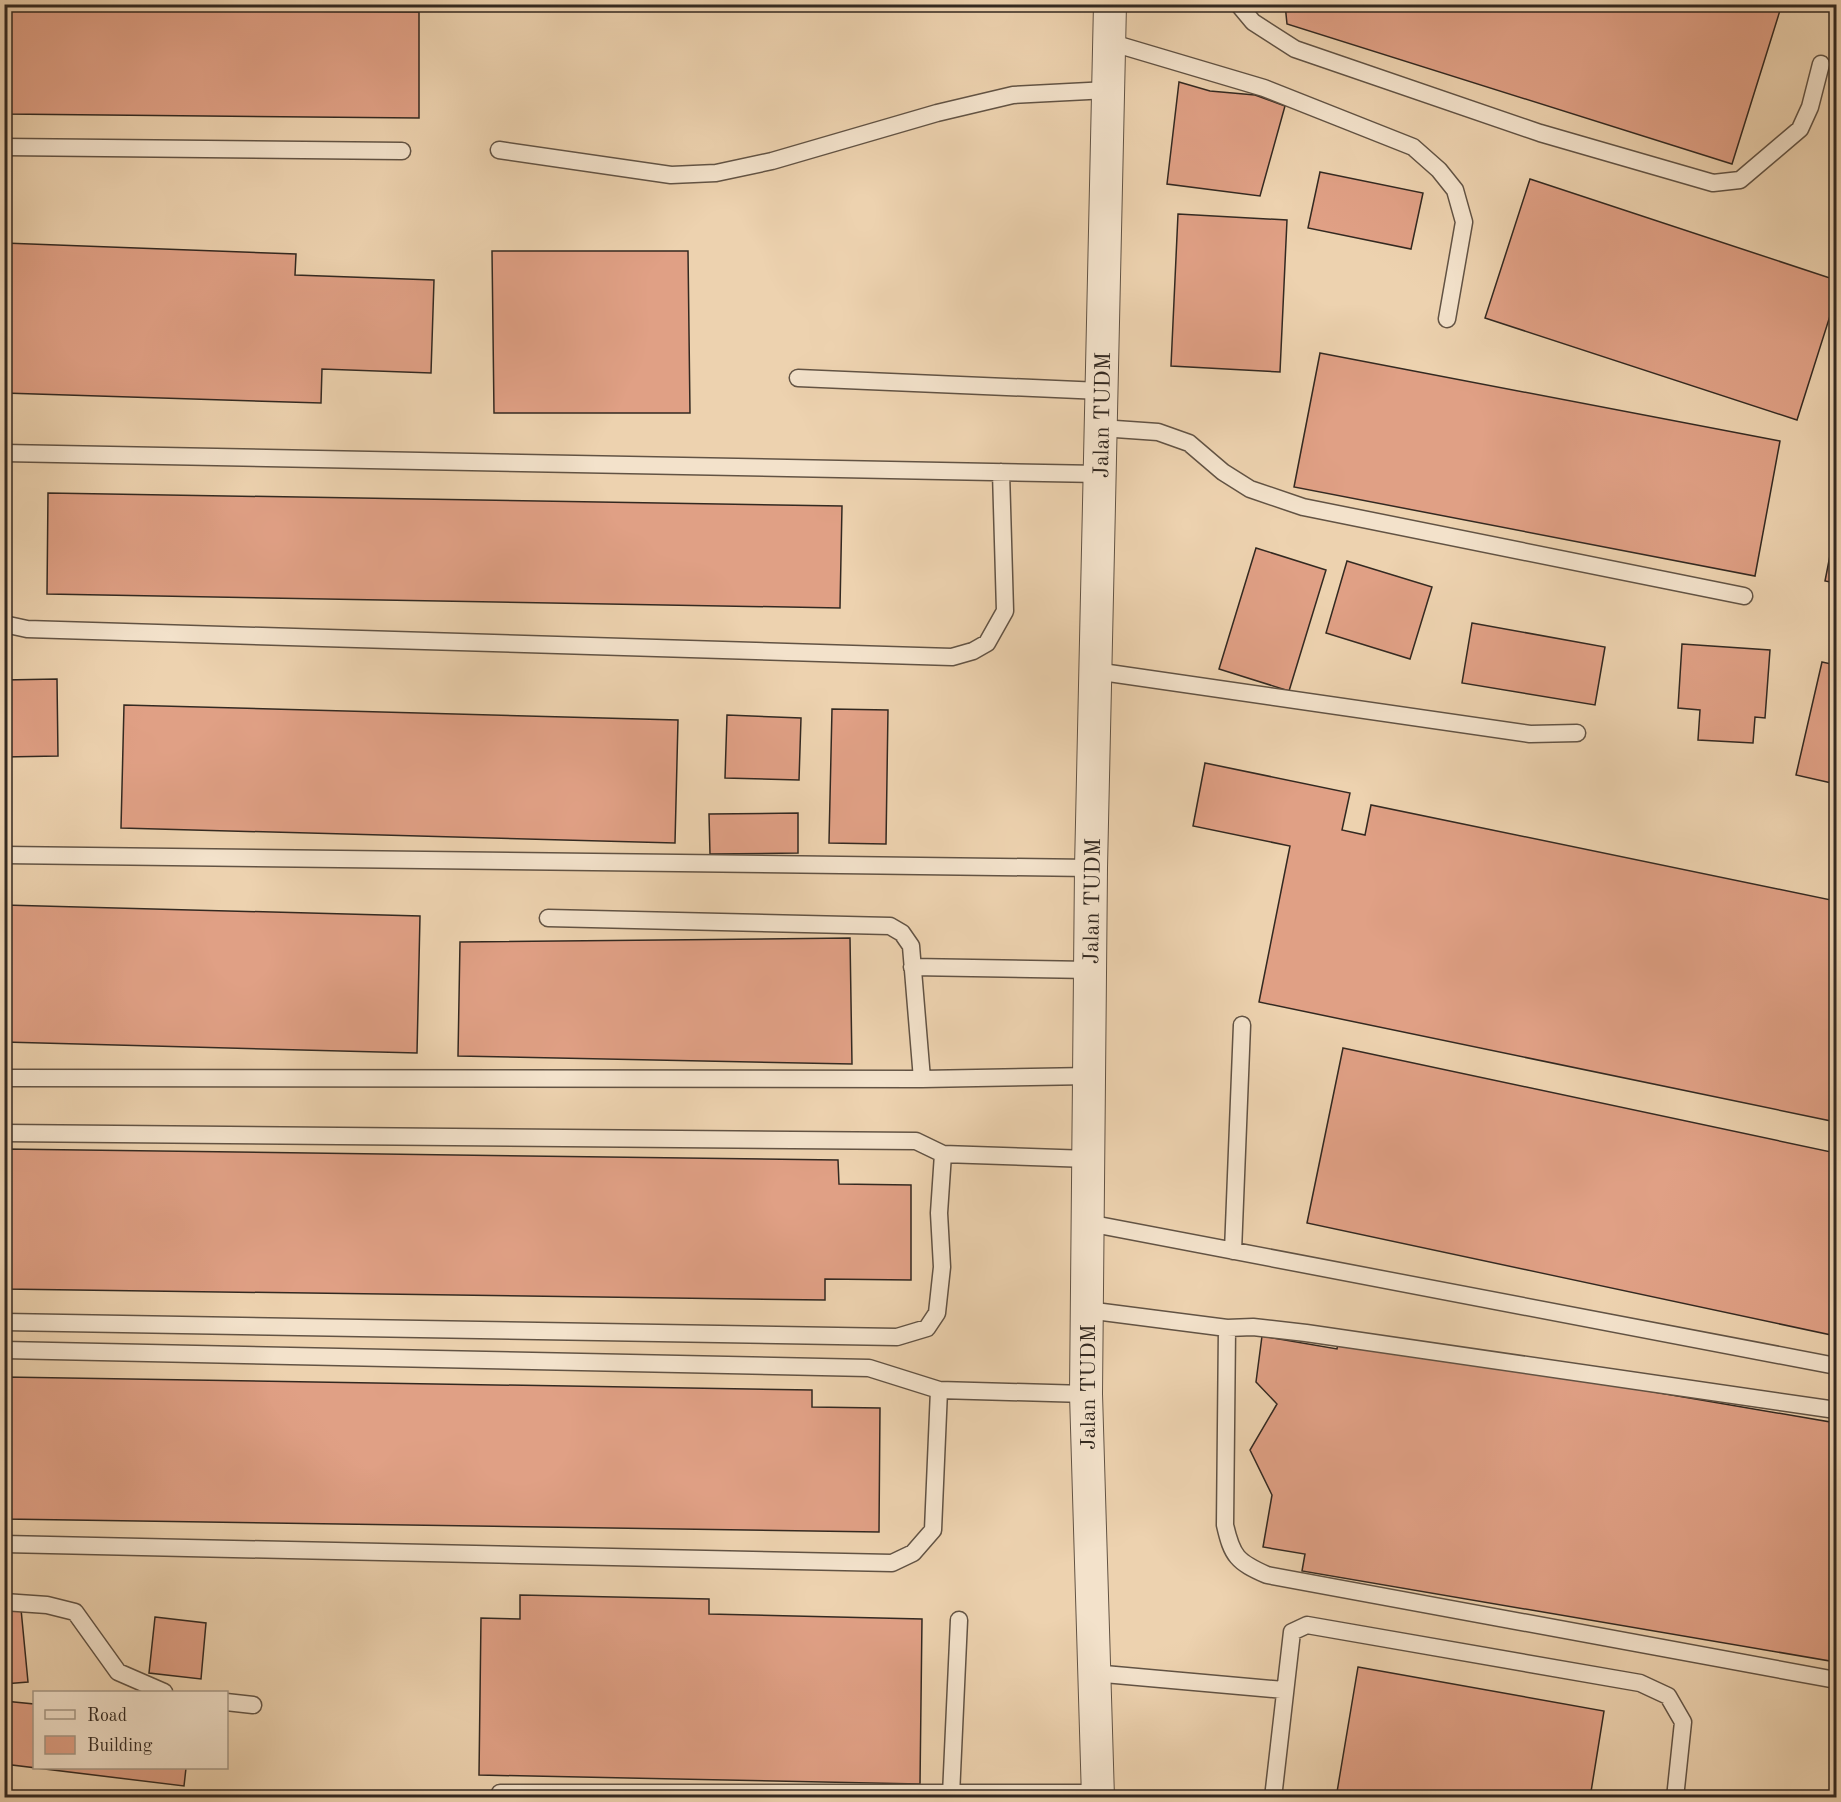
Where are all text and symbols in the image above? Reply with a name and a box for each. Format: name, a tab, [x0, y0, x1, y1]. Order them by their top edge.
street label: Jalan TUDM	[1091, 352, 1115, 478]
street label: Jalan TUDM	[1081, 838, 1105, 964]
street label: Jalan TUDM	[1078, 1324, 1100, 1450]
legend	[33, 1691, 228, 1769]
text: Road	[87, 1707, 127, 1725]
text: Building	[87, 1737, 153, 1755]

